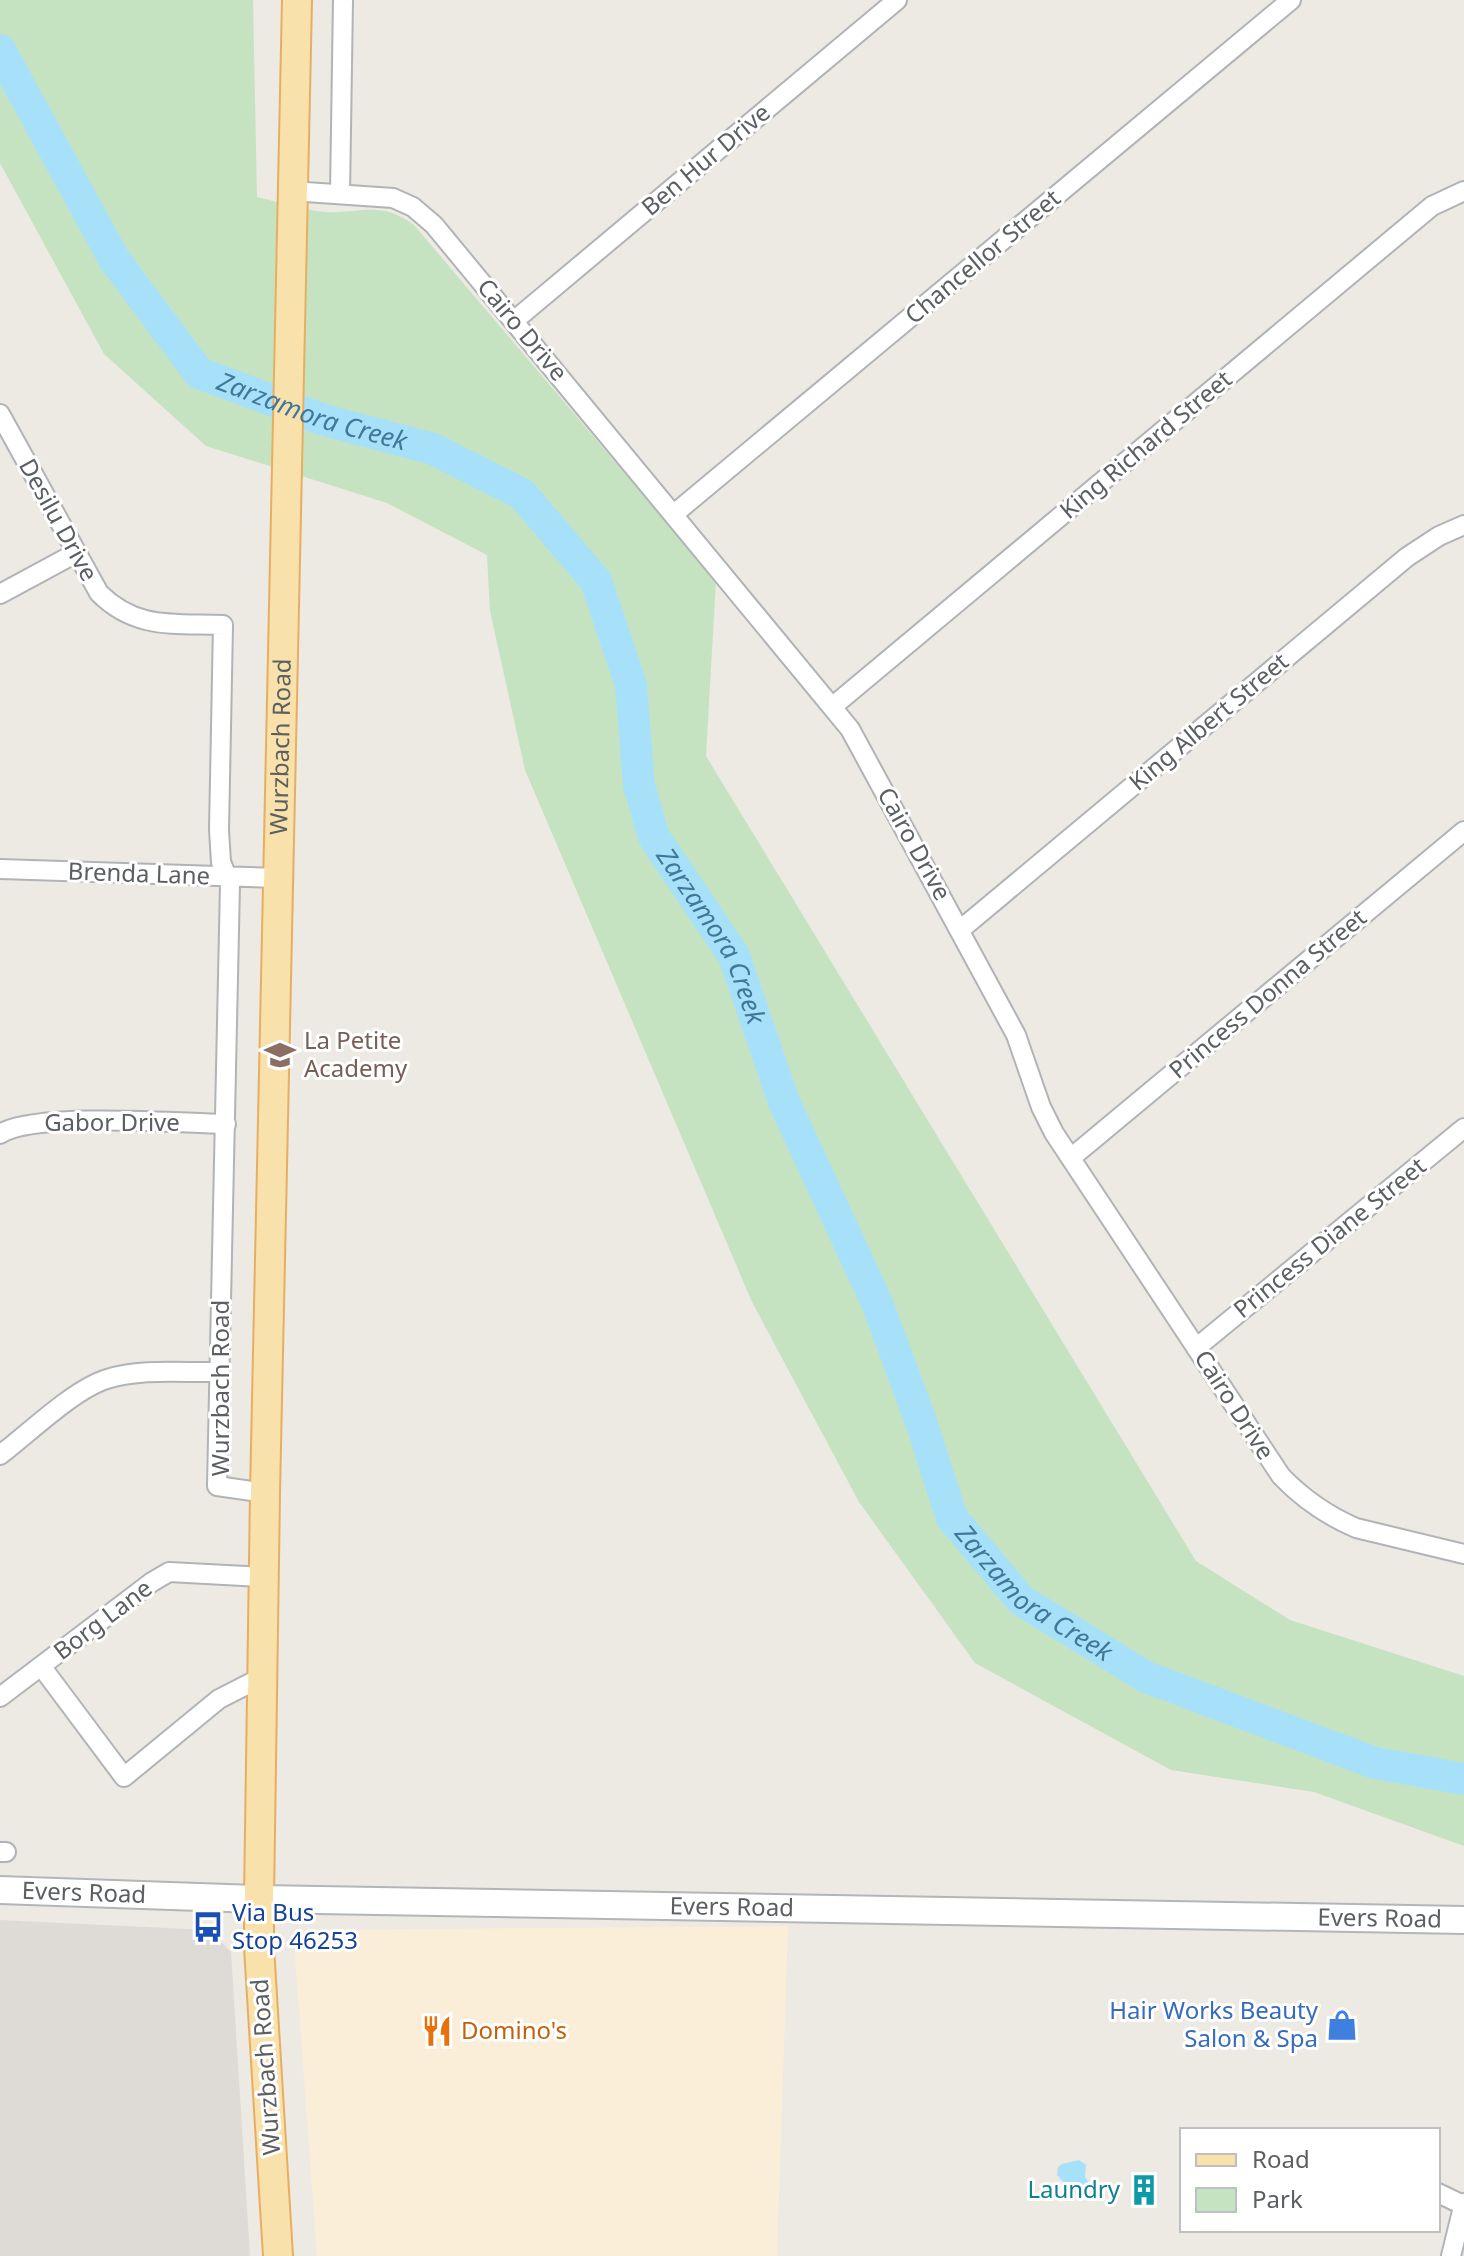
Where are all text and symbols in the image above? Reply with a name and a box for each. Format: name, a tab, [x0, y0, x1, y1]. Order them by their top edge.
street label: Ben Hur Drive	[634, 95, 776, 222]
street label: Chancellor Street	[897, 181, 1067, 331]
street label: Cairo Drive	[471, 271, 576, 387]
water label: Zarzamora Creek	[211, 362, 412, 459]
street label: King Richard Street	[1052, 362, 1238, 526]
street label: Desilu Drive	[12, 452, 107, 586]
street label: King Albert Street	[1121, 644, 1295, 797]
street label: Wurzbach Road	[261, 658, 298, 835]
street label: Cairo Drive	[871, 781, 960, 906]
water label: Zarzamora Creek	[648, 839, 775, 1030]
street label: Brenda Lane	[67, 854, 211, 891]
street label: Princess Donna Street	[1161, 900, 1373, 1085]
place label: La Petite Academy	[304, 1023, 408, 1084]
school or university icon: La Petite Academy	[263, 1038, 297, 1072]
street label: Gabor Drive	[44, 1105, 180, 1138]
street label: Princess Diane Street	[1226, 1149, 1432, 1325]
street label: Wurzbach Road	[203, 1300, 236, 1476]
street label: Cairo Drive	[1188, 1343, 1283, 1465]
water label: Zarzamora Creek	[947, 1515, 1121, 1670]
street label: Borg Lane	[46, 1571, 158, 1667]
street label: Evers Road	[21, 1873, 147, 1910]
street label: Evers Road	[669, 1888, 794, 1923]
place label: Via Bus Stop 46253	[232, 1895, 358, 1956]
street label: Evers Road	[1317, 1899, 1442, 1935]
bus stop icon: Via Bus Stop 46253	[191, 1910, 225, 1944]
street label: Wurzbach Road	[242, 1978, 287, 2156]
place label: Hair Works Beauty Salon & Spa	[1109, 1993, 1319, 2054]
shop icon: Hair Works Beauty Salon & Spa	[1325, 2008, 1359, 2042]
place label: Domino's	[461, 2013, 567, 2046]
restaurant icon: Domino's	[420, 2014, 454, 2048]
legend	[1180, 2128, 1440, 2232]
text: Road	[1252, 2142, 1310, 2175]
place label: Laundry	[1027, 2172, 1121, 2205]
building icon: Laundry	[1127, 2173, 1161, 2207]
text: Park	[1252, 2182, 1303, 2215]

